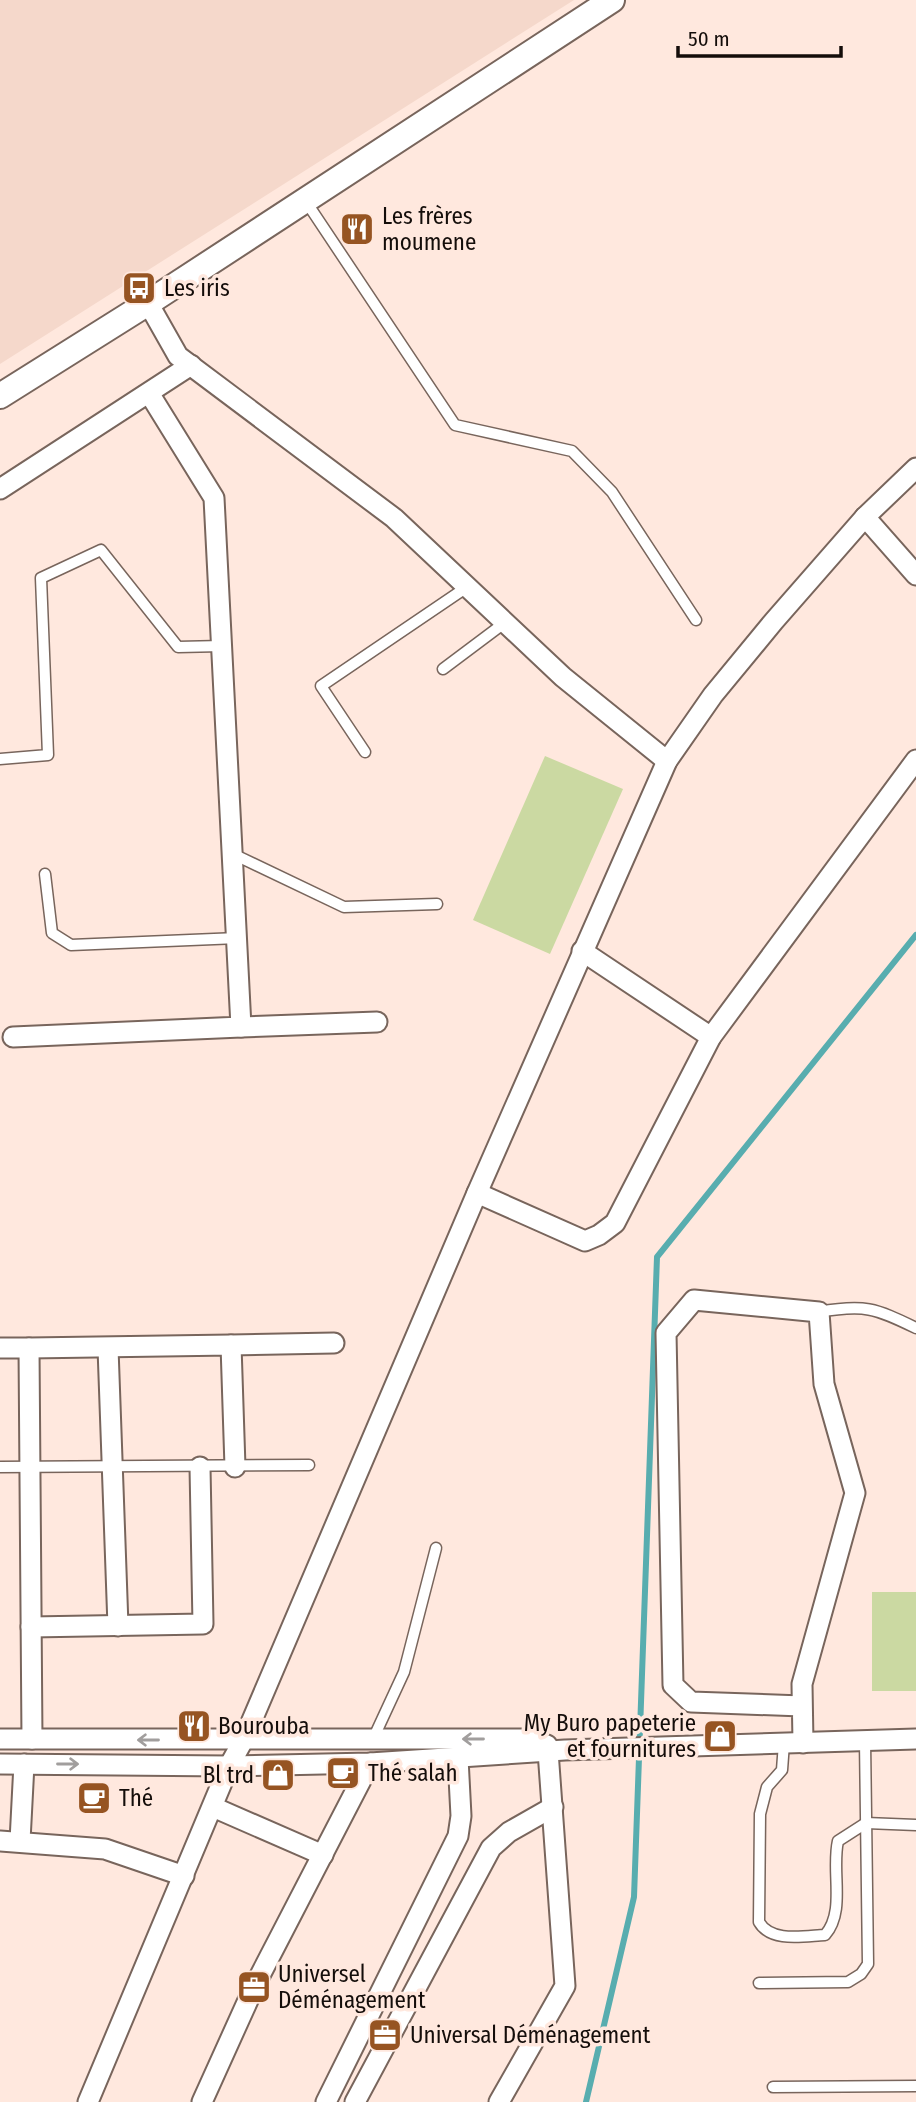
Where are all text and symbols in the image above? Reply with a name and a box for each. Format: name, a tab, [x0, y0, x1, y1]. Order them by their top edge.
scale bar	[678, 14, 841, 58]
text: 50 m	[688, 26, 730, 52]
place label: Les frères moumene	[382, 202, 476, 256]
restaurant icon: Les frères moumene	[338, 210, 376, 248]
bus stop icon: Les iris	[120, 269, 158, 307]
place label: Les iris	[164, 274, 230, 302]
restaurant icon: Bourouba	[175, 1707, 213, 1745]
place label: My Buro papeterie et fournitures	[524, 1709, 696, 1763]
place label: Bourouba	[218, 1712, 310, 1740]
shop icon: My Buro papeterie et fournitures	[701, 1717, 739, 1755]
one-way arrow	[462, 1732, 485, 1746]
one-way arrow	[137, 1733, 160, 1747]
cafe icon: Thé salah	[324, 1754, 362, 1792]
shop icon: Bl trd	[259, 1756, 297, 1794]
one-way arrow	[56, 1758, 79, 1771]
place label: Thé salah	[368, 1759, 458, 1787]
place label: Bl trd	[203, 1761, 254, 1789]
cafe icon: Thé	[75, 1779, 113, 1817]
place label: Thé	[119, 1784, 153, 1812]
place label: Universel Déménagement	[278, 1960, 426, 2014]
office icon: Universel Déménagement	[235, 1968, 273, 2006]
office icon: Universal Déménagement	[366, 2016, 404, 2054]
place label: Universal Déménagement	[410, 2021, 651, 2049]

